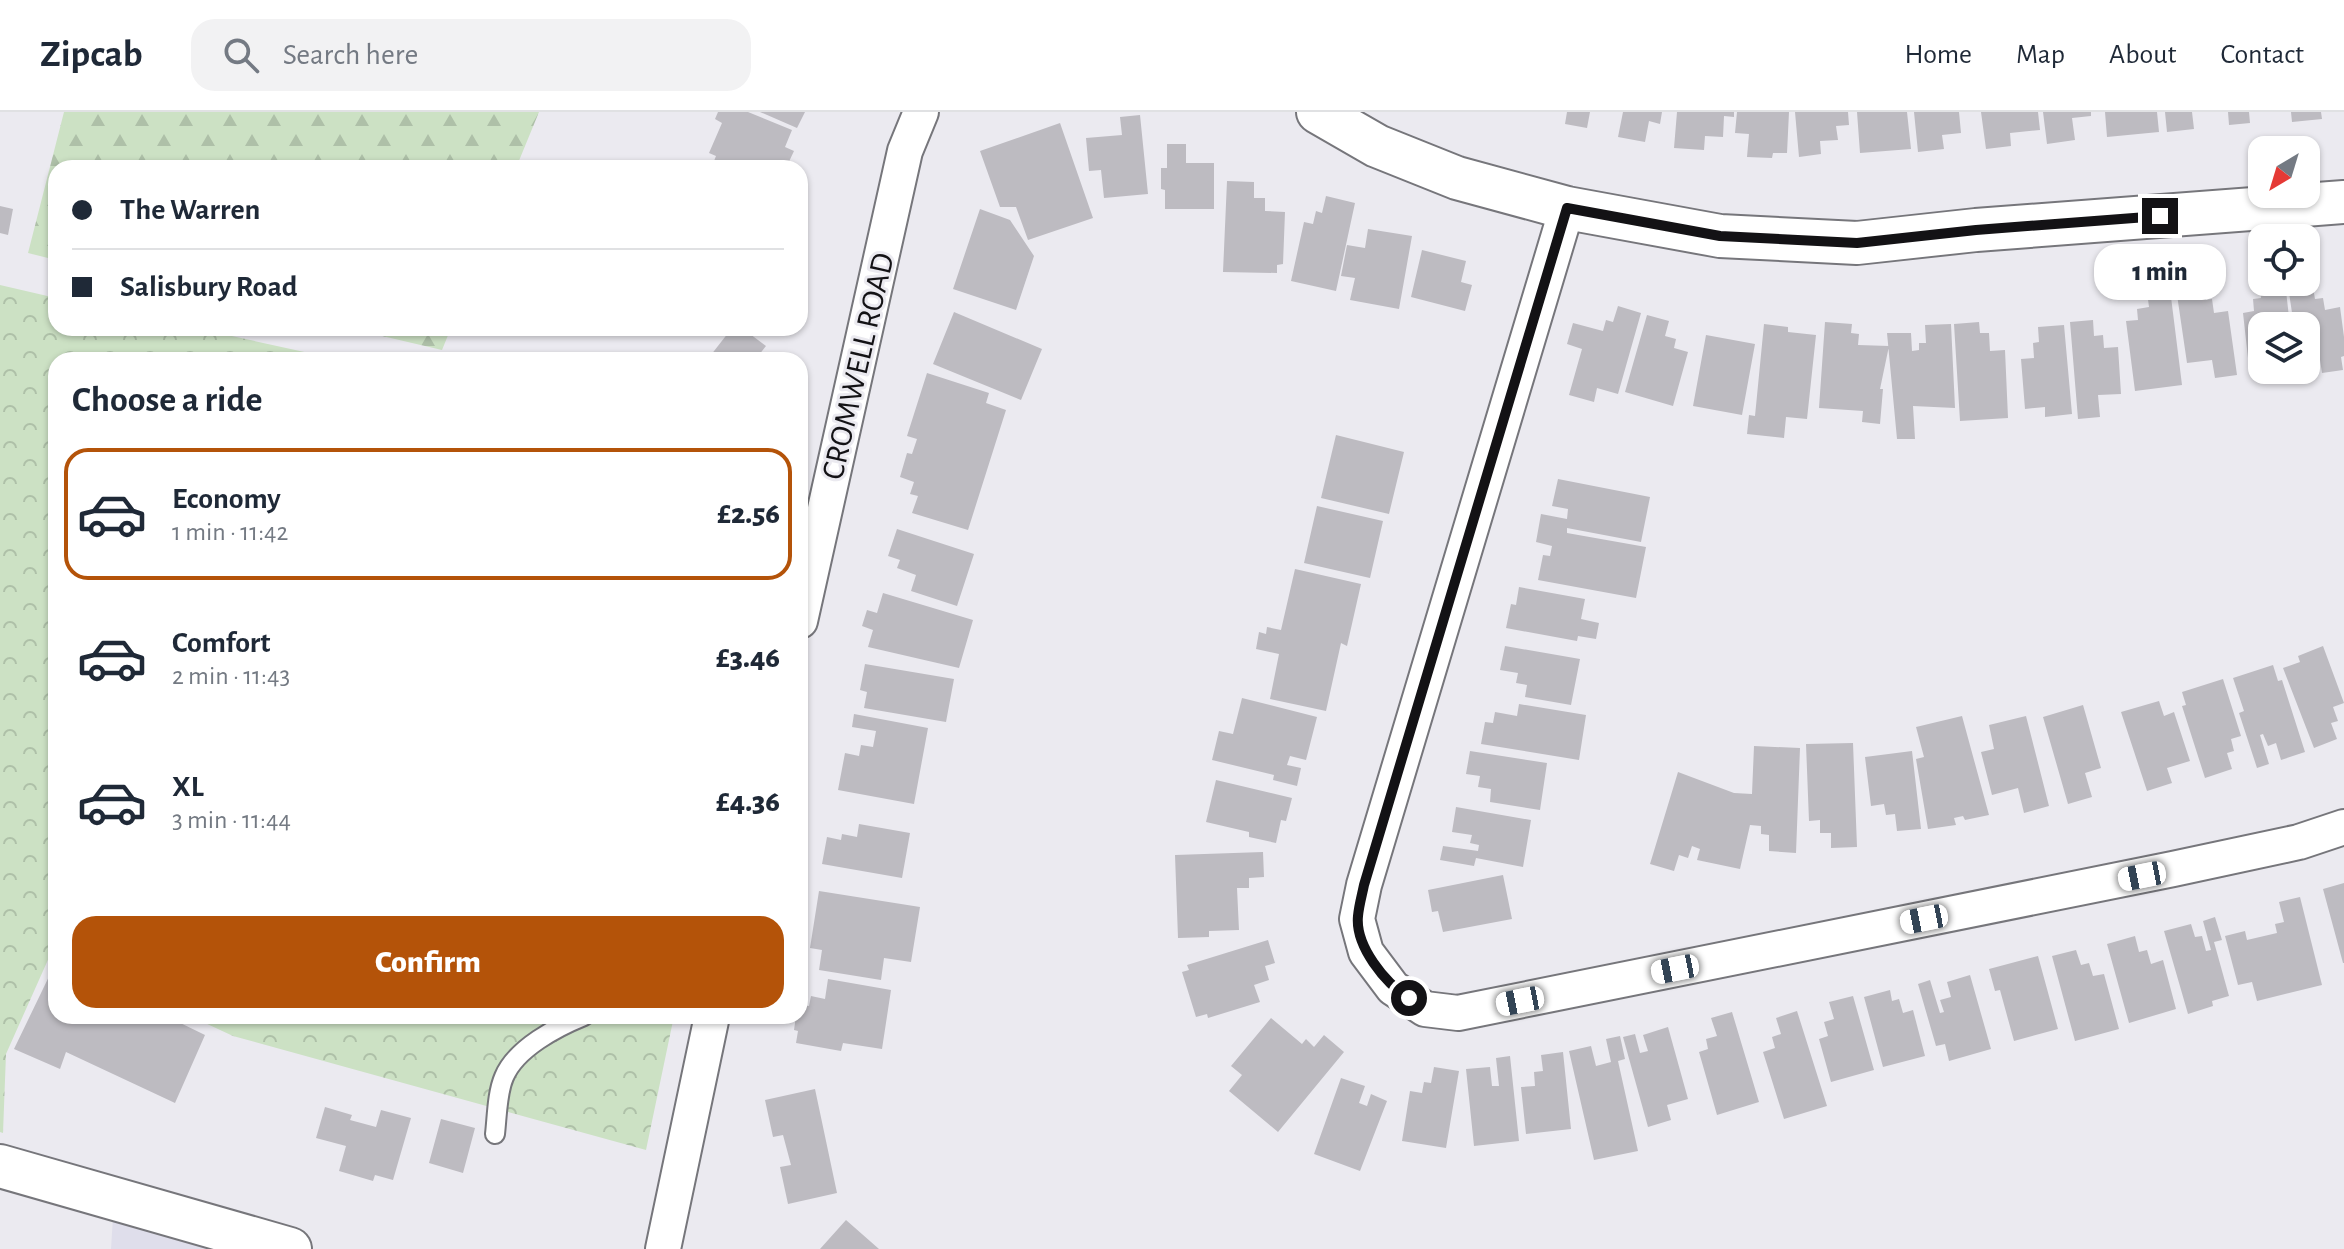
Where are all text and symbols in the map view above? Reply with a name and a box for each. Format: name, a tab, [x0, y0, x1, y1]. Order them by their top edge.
search box	[191, 19, 751, 91]
icon: search	[219, 33, 263, 77]
text: Zipcab	[40, 36, 143, 74]
text: Search here	[283, 40, 418, 70]
text: Home	[1905, 41, 1972, 69]
text: Map	[2016, 41, 2065, 69]
text: About	[2109, 41, 2177, 69]
text: Contact	[2221, 41, 2304, 69]
north arrow	[2248, 136, 2320, 208]
map controls	[2248, 136, 2320, 384]
text: The Warren	[120, 195, 260, 225]
route end	[2142, 198, 2178, 234]
button: locate	[2248, 224, 2320, 296]
callout: 1 min	[2094, 244, 2226, 300]
street label: CROMWELL ROAD	[816, 250, 900, 483]
text: 1 min	[2132, 259, 2188, 285]
text: Salisbury Road	[120, 272, 298, 302]
button: layers	[2248, 312, 2320, 384]
text: Choose a ride	[72, 382, 262, 418]
icon: car	[76, 478, 148, 550]
text: Economy	[172, 484, 281, 514]
text: £2.56	[717, 499, 780, 529]
text: 1 min · 11:42	[172, 519, 288, 545]
icon: car	[76, 622, 148, 694]
text: Comfort	[172, 628, 271, 658]
text: £3.46	[716, 643, 780, 673]
text: 2 min · 11:43	[172, 663, 290, 689]
icon: car	[76, 766, 148, 838]
text: XL	[172, 772, 204, 802]
text: £4.36	[716, 787, 780, 817]
text: 3 min · 11:44	[172, 807, 291, 833]
car	[2116, 860, 2168, 892]
car	[1898, 903, 1950, 935]
button: Confirm	[72, 916, 784, 1008]
car	[1649, 953, 1701, 985]
route start	[1391, 980, 1427, 1016]
car	[1494, 985, 1546, 1017]

